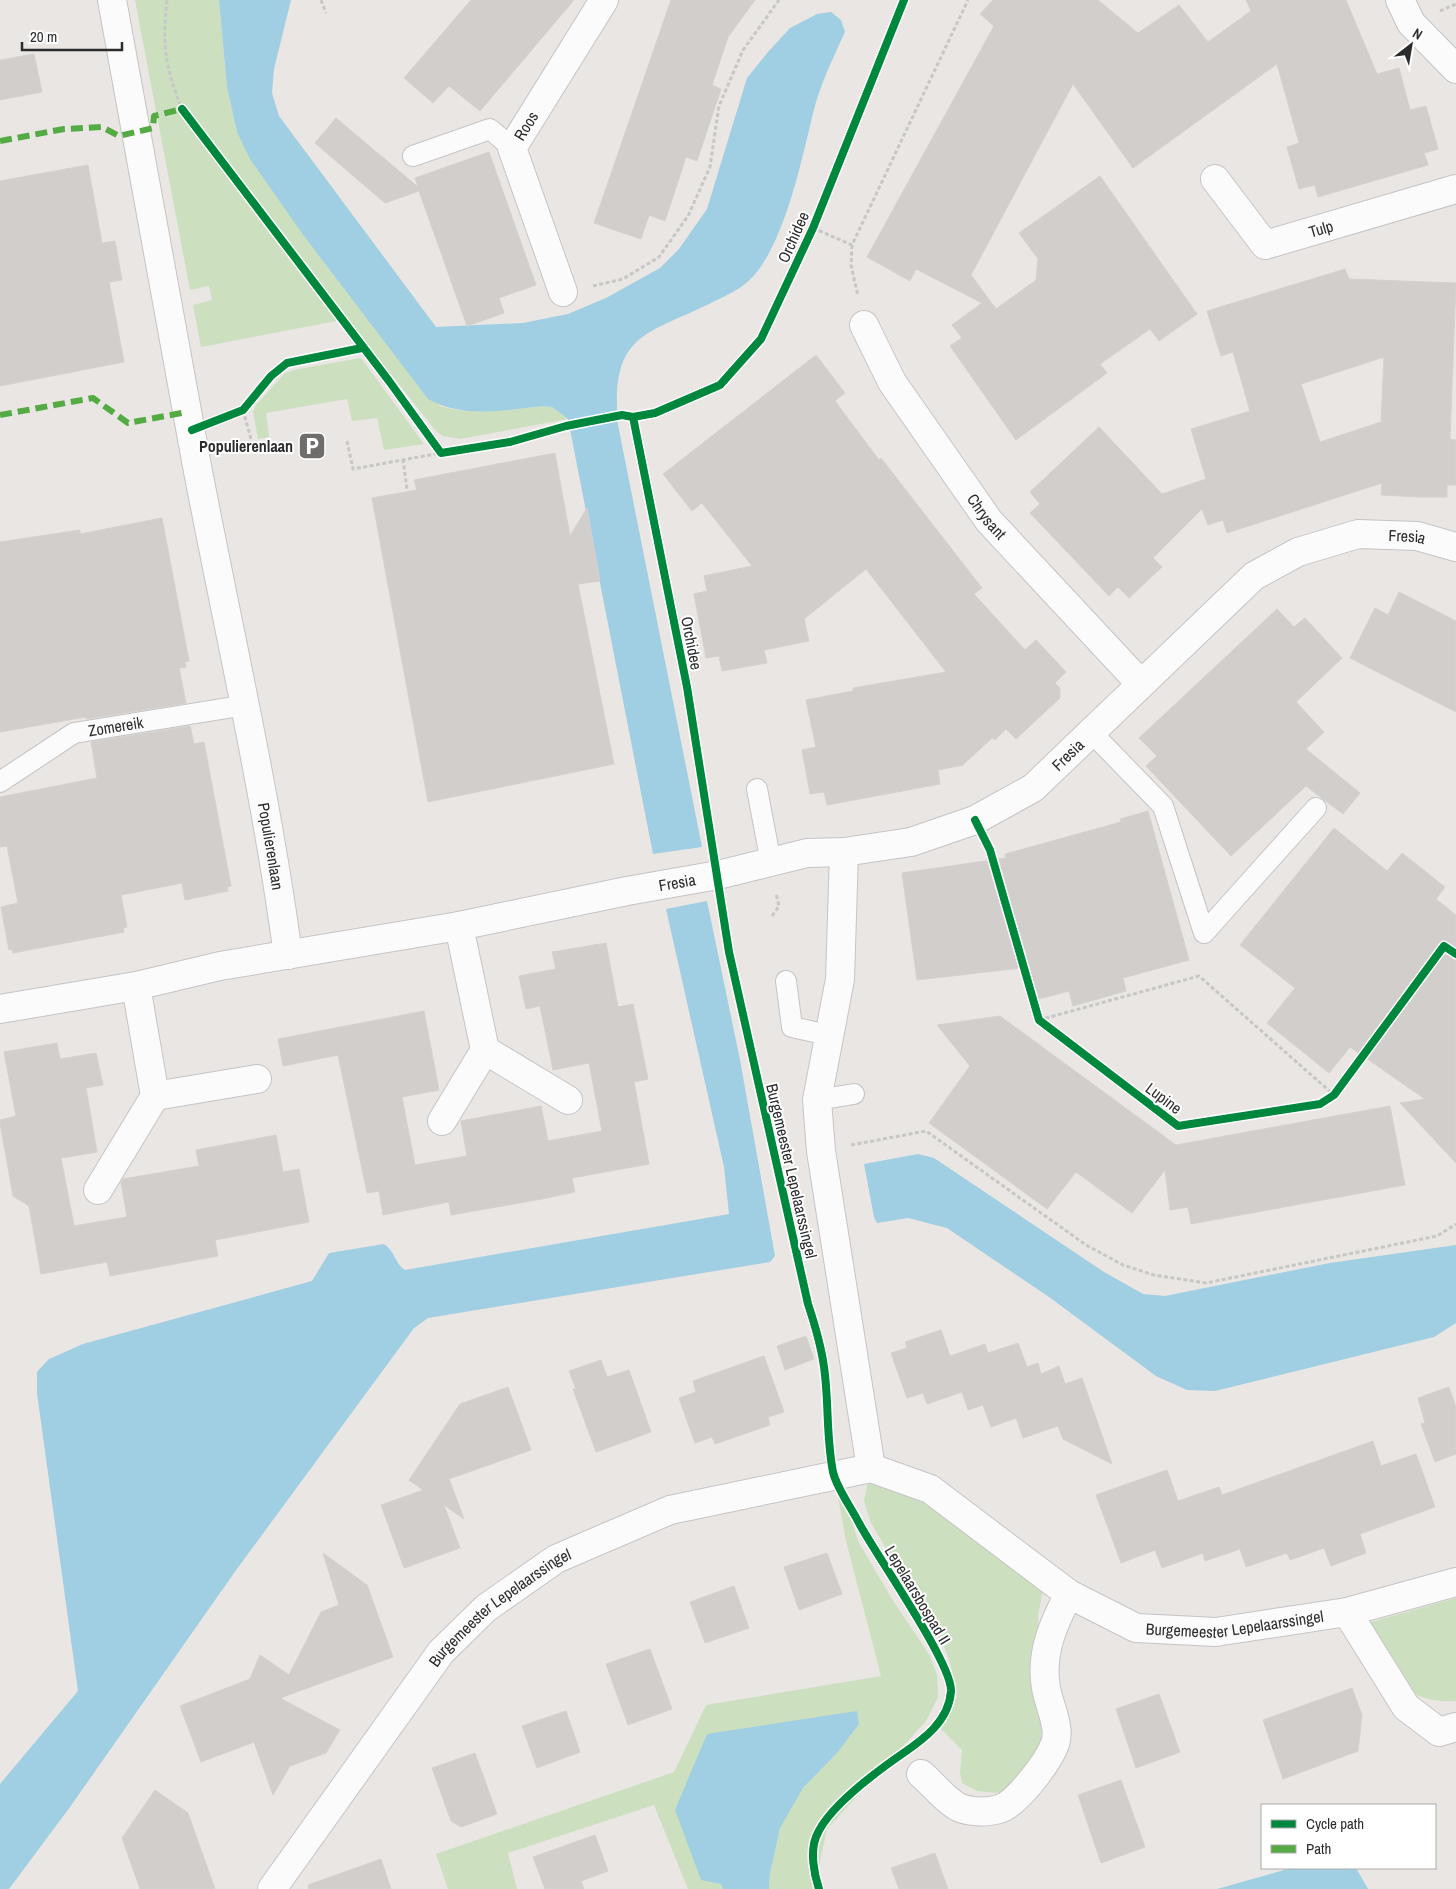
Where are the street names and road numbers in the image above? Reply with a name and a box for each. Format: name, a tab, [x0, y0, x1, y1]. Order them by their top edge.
street label: Roos	[508, 107, 543, 145]
street label: Orchidee	[772, 208, 814, 266]
street label: Tulp	[1306, 215, 1336, 243]
street label: Chrysant	[962, 489, 1012, 544]
street label: Fresia	[1388, 524, 1429, 549]
street label: Orchidee	[676, 614, 708, 672]
street label: Zomereik	[87, 711, 145, 742]
street label: Fresia	[1047, 733, 1089, 776]
street label: Populierenlaan	[253, 801, 289, 891]
street label: Fresia	[657, 868, 698, 896]
street label: Lupine	[1141, 1077, 1187, 1119]
street label: Burgemeester Lepelaarssingel	[761, 1081, 823, 1261]
street label: Lepelaarsbospad II	[880, 1542, 956, 1648]
street label: Burgemeester Lepelaarssingel	[423, 1543, 574, 1671]
street label: Burgemeester Lepelaarssingel	[1145, 1605, 1325, 1643]

